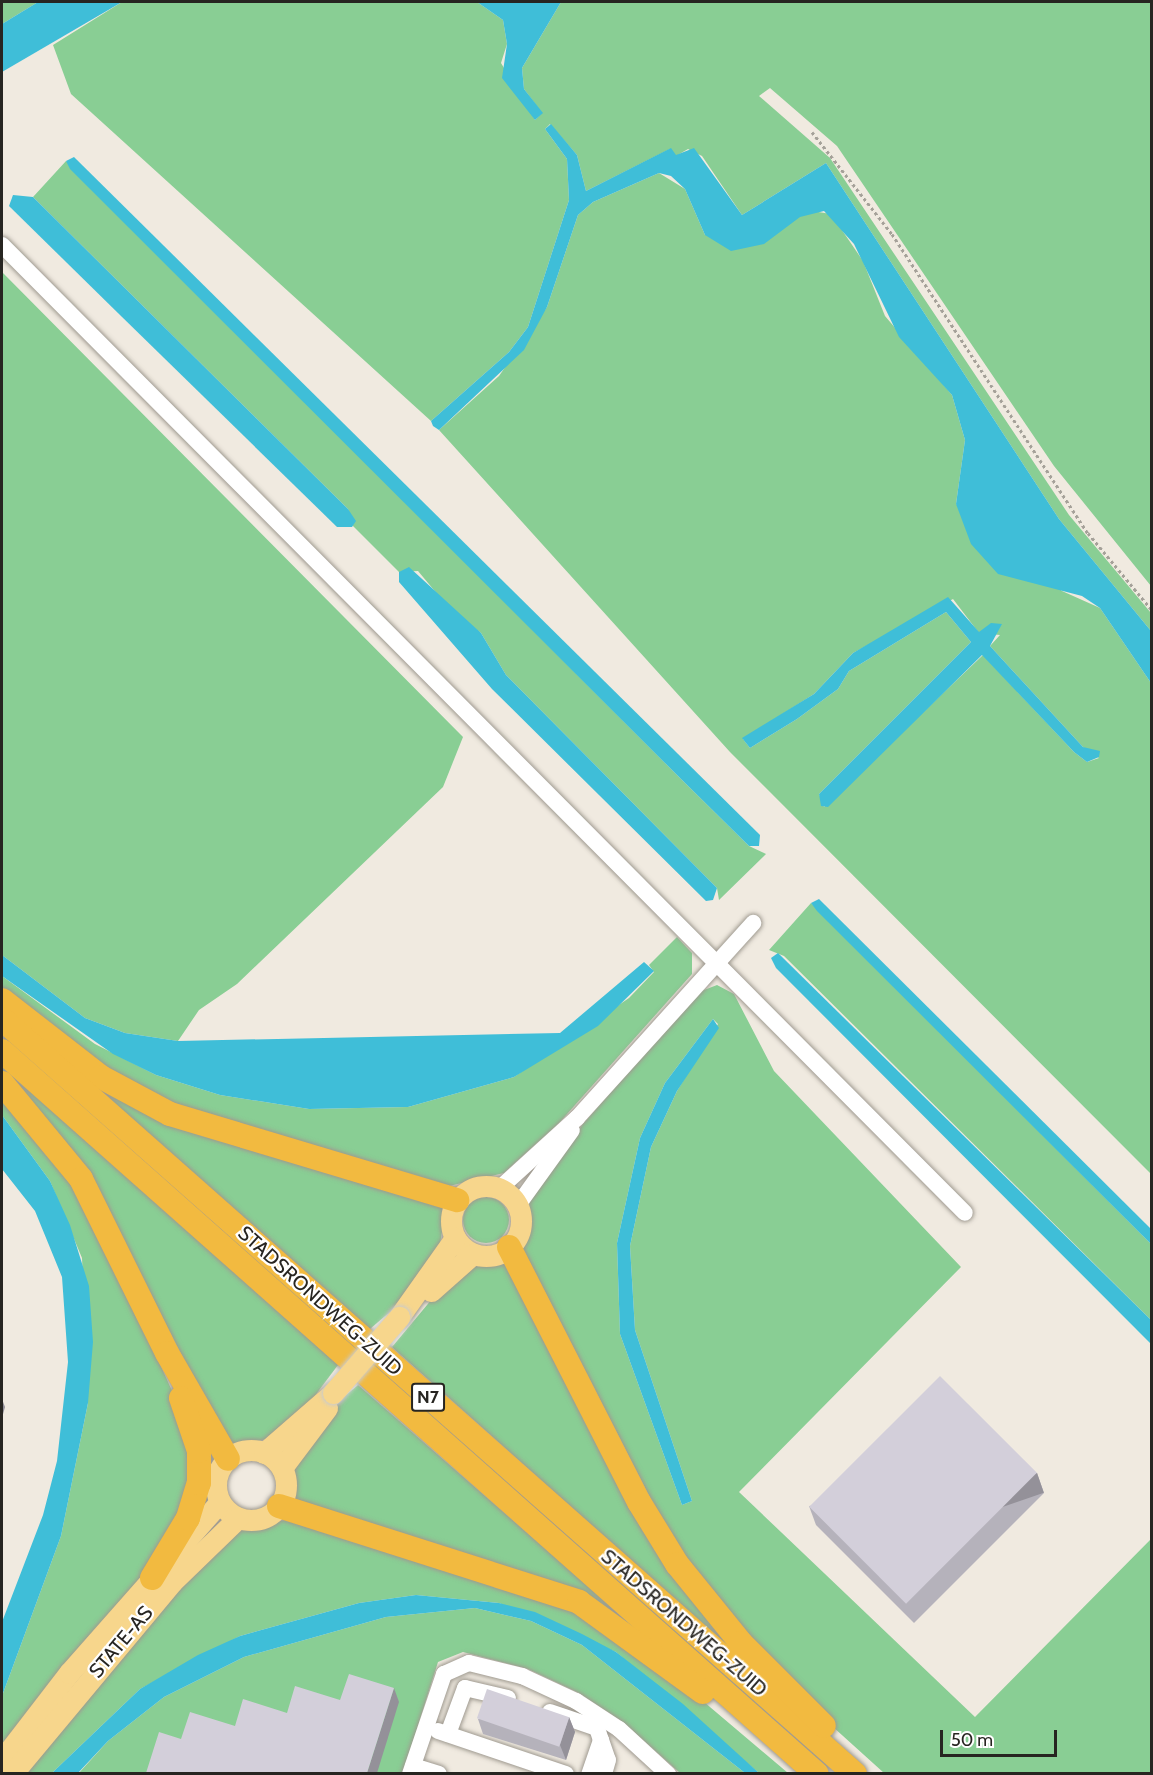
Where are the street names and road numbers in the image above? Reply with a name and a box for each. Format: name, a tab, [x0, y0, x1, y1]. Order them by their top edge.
street label: STADSRONDWEG-ZUID	[233, 1221, 407, 1381]
road number: N7	[410, 1382, 446, 1412]
street label: STADSRONDWEG-ZUID	[596, 1544, 772, 1702]
street label: STATE-AS	[84, 1601, 158, 1683]

